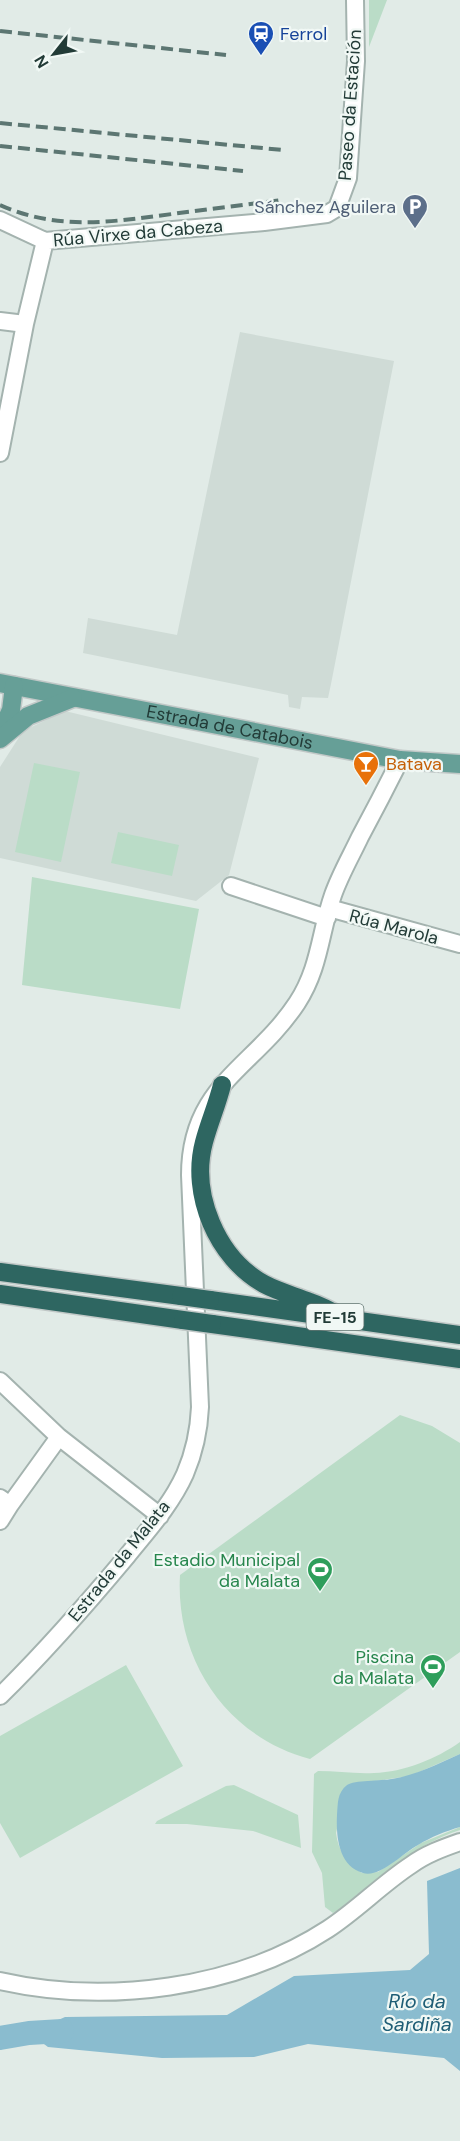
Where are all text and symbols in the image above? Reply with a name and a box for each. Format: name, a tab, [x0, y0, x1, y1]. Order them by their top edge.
station icon: Ferrol	[246, 19, 276, 57]
place label: Ferrol	[280, 22, 327, 46]
north arrow	[24, 24, 84, 84]
street label: Paseo da Estación	[333, 29, 367, 181]
text: N	[30, 51, 54, 72]
parking icon: Sánchez Aguilera	[400, 192, 430, 230]
place label: Sánchez Aguilera	[254, 195, 396, 219]
street label: Rúa Virxe da Cabeza	[52, 214, 224, 252]
street label: Estrada de Catabois	[144, 699, 315, 755]
bar icon: Batava	[351, 749, 381, 787]
place label: Batava	[386, 752, 442, 776]
street label: Rúa Marola	[347, 904, 441, 950]
road number: FE-15	[306, 1304, 364, 1330]
street label: Estrada da Malata	[63, 1495, 175, 1627]
place label: Estadio Municipal da Malata	[153, 1548, 300, 1593]
sports icon: Estadio Municipal da Malata	[305, 1555, 335, 1593]
place label: Piscina da Malata	[333, 1645, 414, 1690]
sports icon: Piscina da Malata	[418, 1652, 448, 1690]
water label: Río da Sardiña	[382, 1988, 452, 2037]

